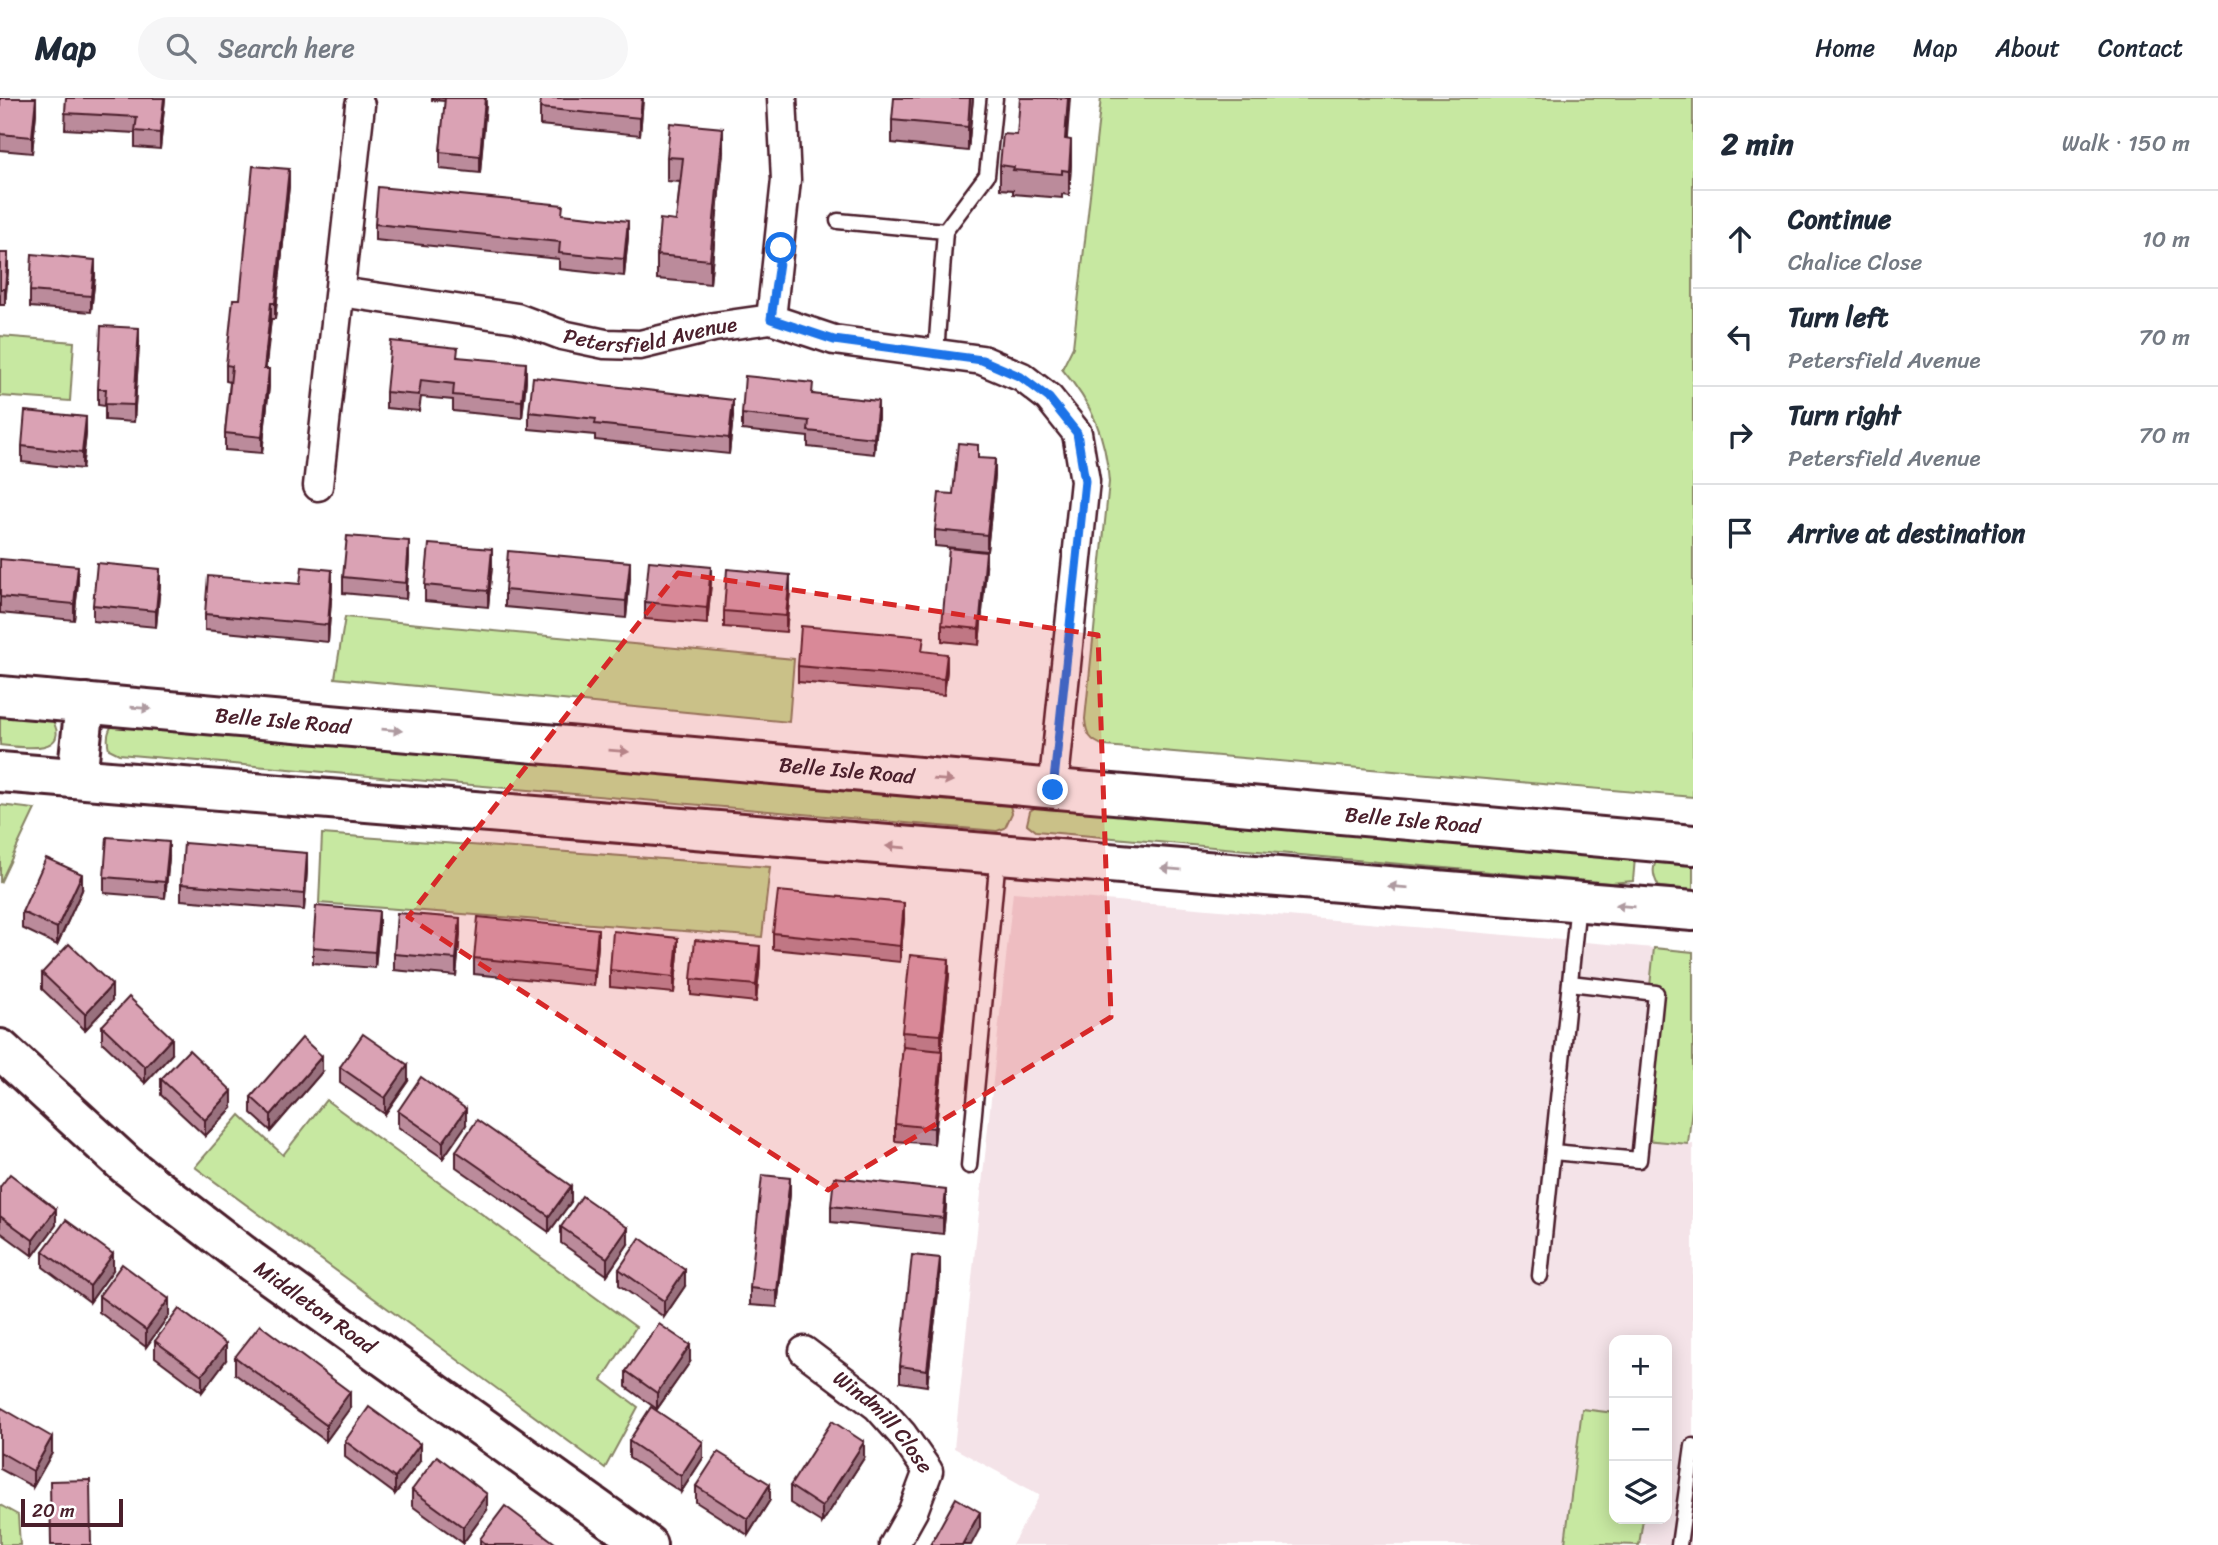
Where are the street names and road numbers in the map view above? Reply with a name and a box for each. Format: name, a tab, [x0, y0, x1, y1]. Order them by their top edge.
street label: Petersfield Avenue	[560, 305, 739, 364]
street label: Belle Isle Road	[214, 696, 354, 746]
street label: Belle Isle Road	[777, 746, 918, 796]
street label: Belle Isle Road	[1343, 795, 1484, 845]
street label: Middleton Road	[246, 1250, 386, 1366]
street label: Windmill Close	[825, 1360, 944, 1482]

